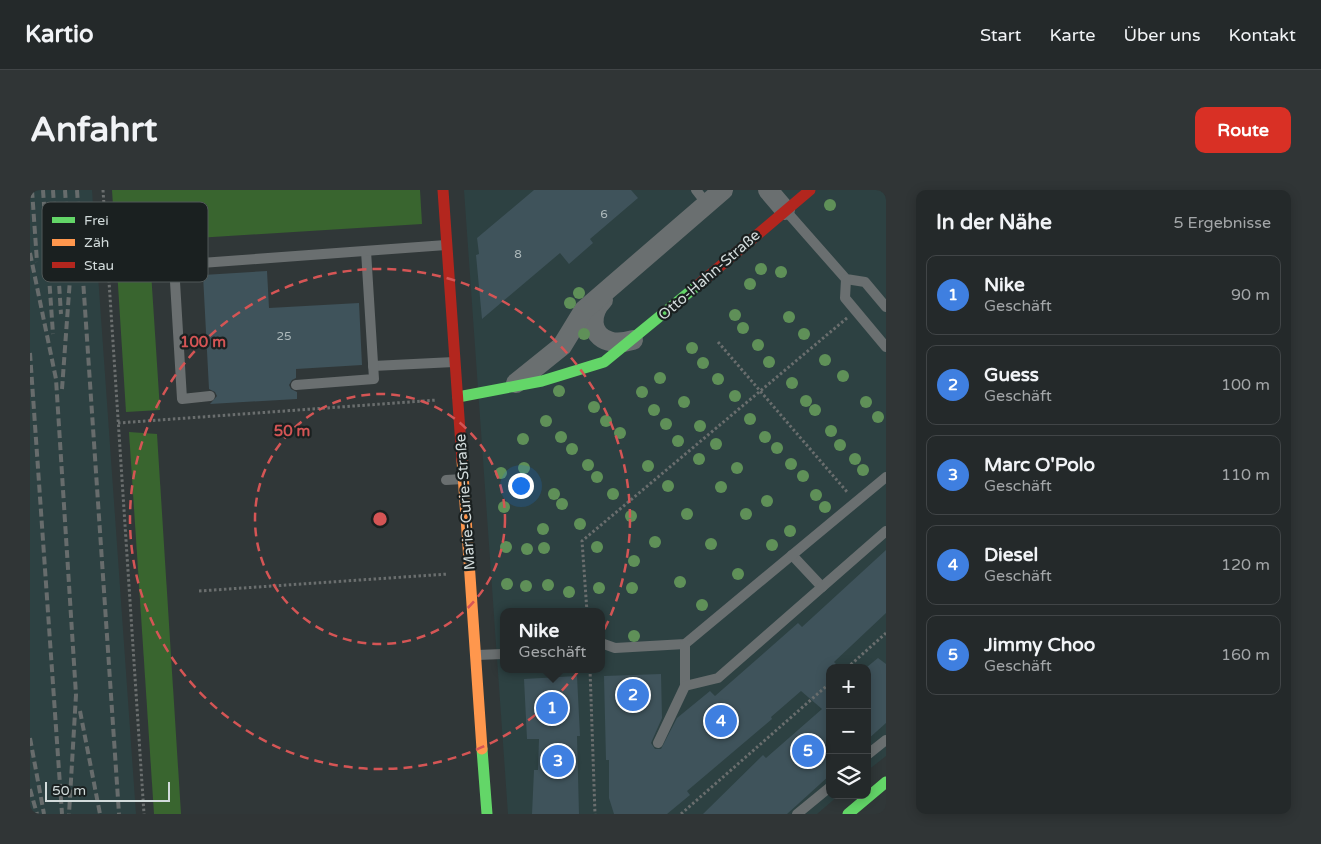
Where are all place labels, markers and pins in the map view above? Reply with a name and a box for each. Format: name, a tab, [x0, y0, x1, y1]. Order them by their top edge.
centre of rings	[371, 510, 389, 528]
pin: 2	[617, 676, 649, 714]
pin: 1	[536, 689, 568, 727]
pin: 4	[705, 702, 737, 740]
pin: 5	[792, 732, 824, 770]
pin: 3	[542, 742, 574, 780]

